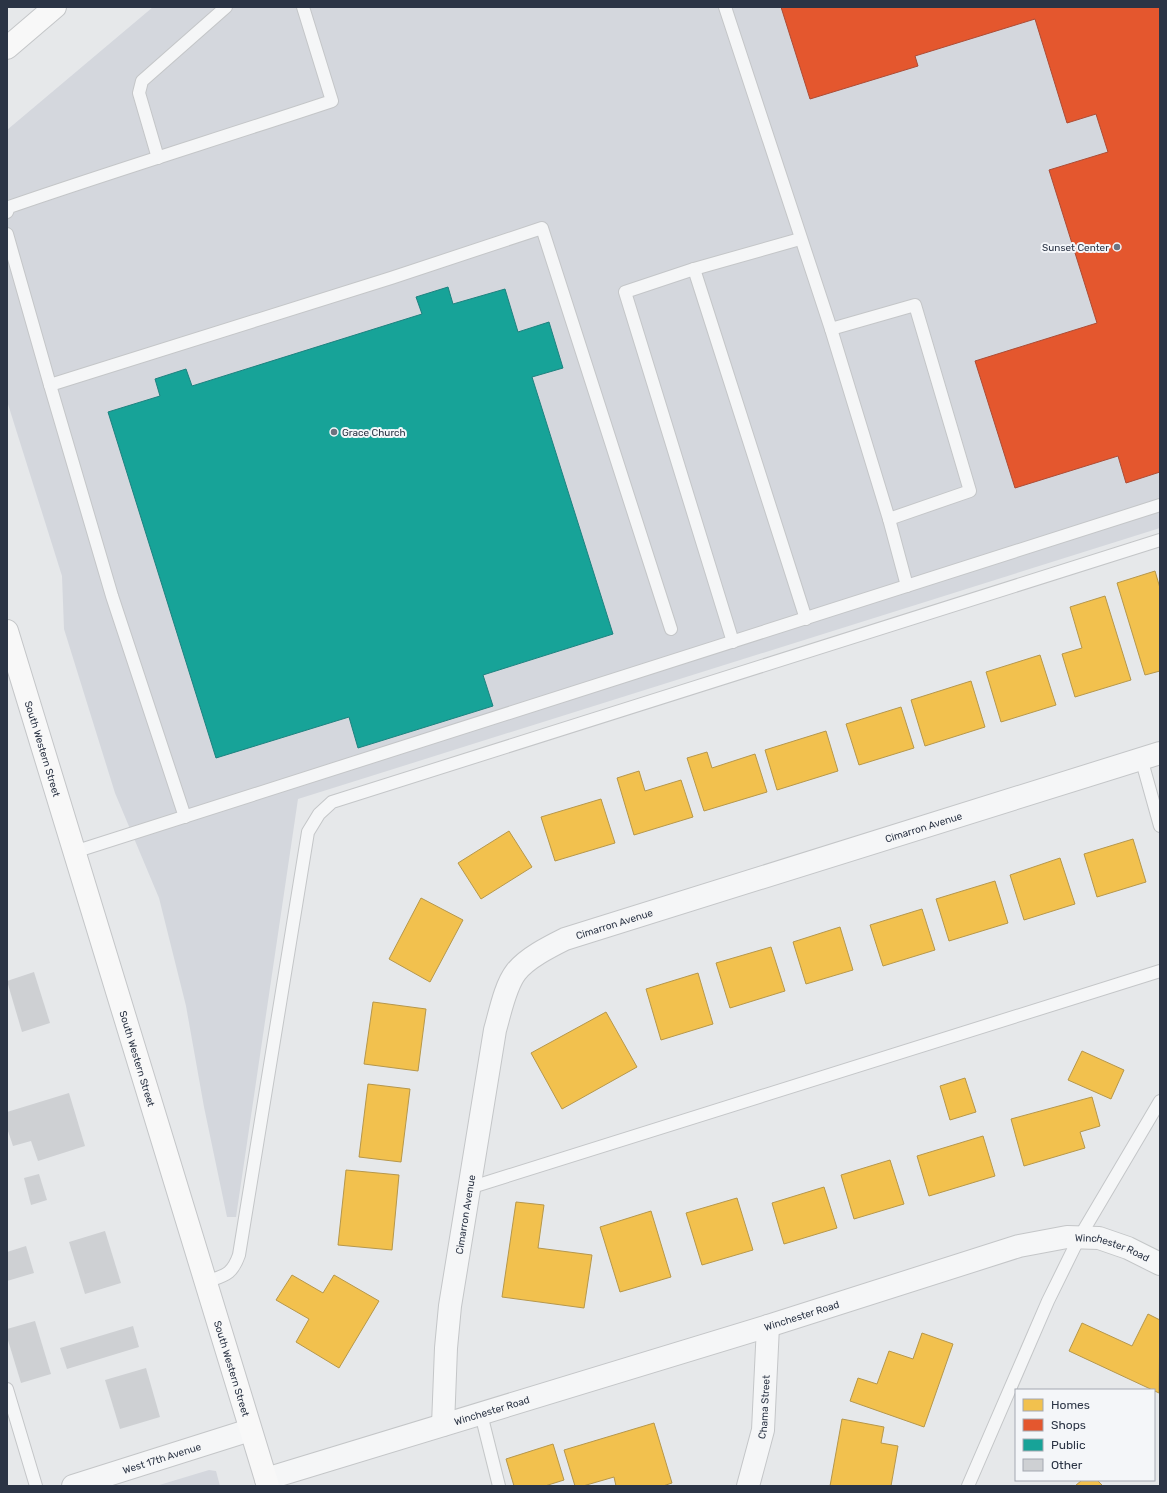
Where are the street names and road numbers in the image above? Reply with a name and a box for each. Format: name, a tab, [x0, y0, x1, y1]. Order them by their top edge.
street label: South Western Street	[22, 700, 62, 798]
street label: Cimarron Avenue	[884, 810, 964, 846]
street label: Cimarron Avenue	[575, 907, 655, 942]
street label: South Western Street	[116, 1009, 157, 1108]
street label: Cimarron Avenue	[454, 1174, 478, 1255]
street label: Winchester Road	[1075, 1232, 1151, 1265]
street label: Winchester Road	[763, 1299, 841, 1334]
street label: South Western Street	[211, 1319, 251, 1418]
street label: Chama Street	[756, 1375, 773, 1441]
street label: Winchester Road	[453, 1394, 531, 1428]
street label: West 17th Avenue	[121, 1441, 203, 1477]

